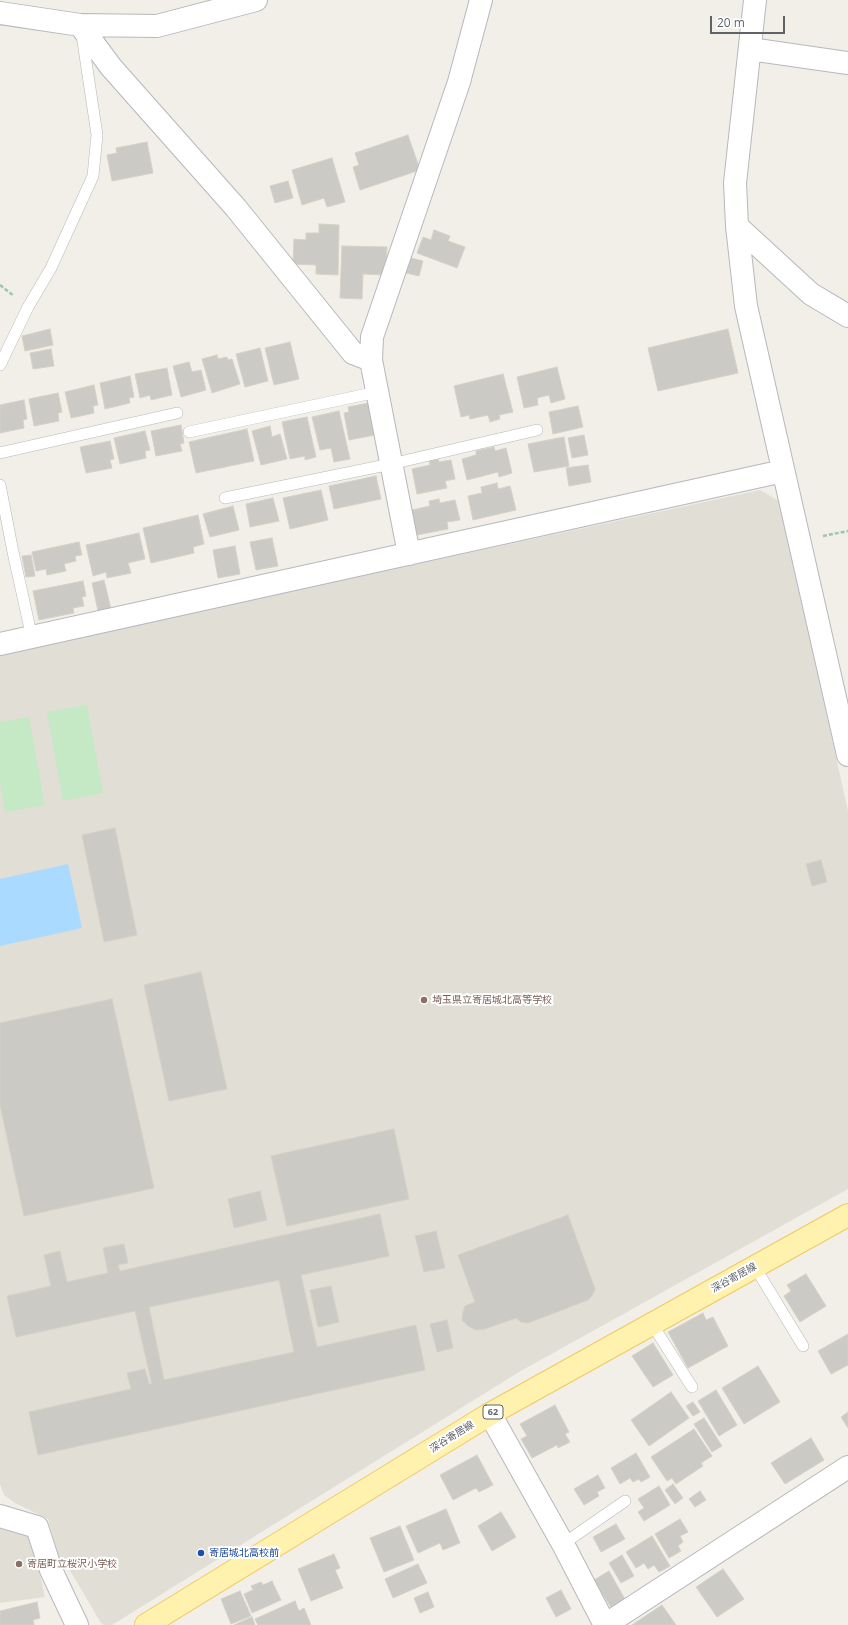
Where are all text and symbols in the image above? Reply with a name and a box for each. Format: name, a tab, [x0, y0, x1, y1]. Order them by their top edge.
scale bar	[712, 8, 787, 34]
text: 20 m	[717, 14, 745, 31]
place label: 埼玉県立寄居城北高等学校	[432, 994, 552, 1006]
marker: 埼玉県立寄居城北高等学校	[419, 995, 429, 1005]
street label: 深谷寄居線	[709, 1261, 759, 1295]
road number: 62	[483, 1405, 503, 1419]
street label: 深谷寄居線	[428, 1419, 476, 1455]
place label: 寄居城北高校前	[209, 1547, 279, 1559]
marker: 寄居城北高校前	[196, 1548, 206, 1558]
place label: 寄居町立桜沢小学校	[27, 1558, 117, 1570]
marker: 寄居町立桜沢小学校	[14, 1559, 24, 1569]

